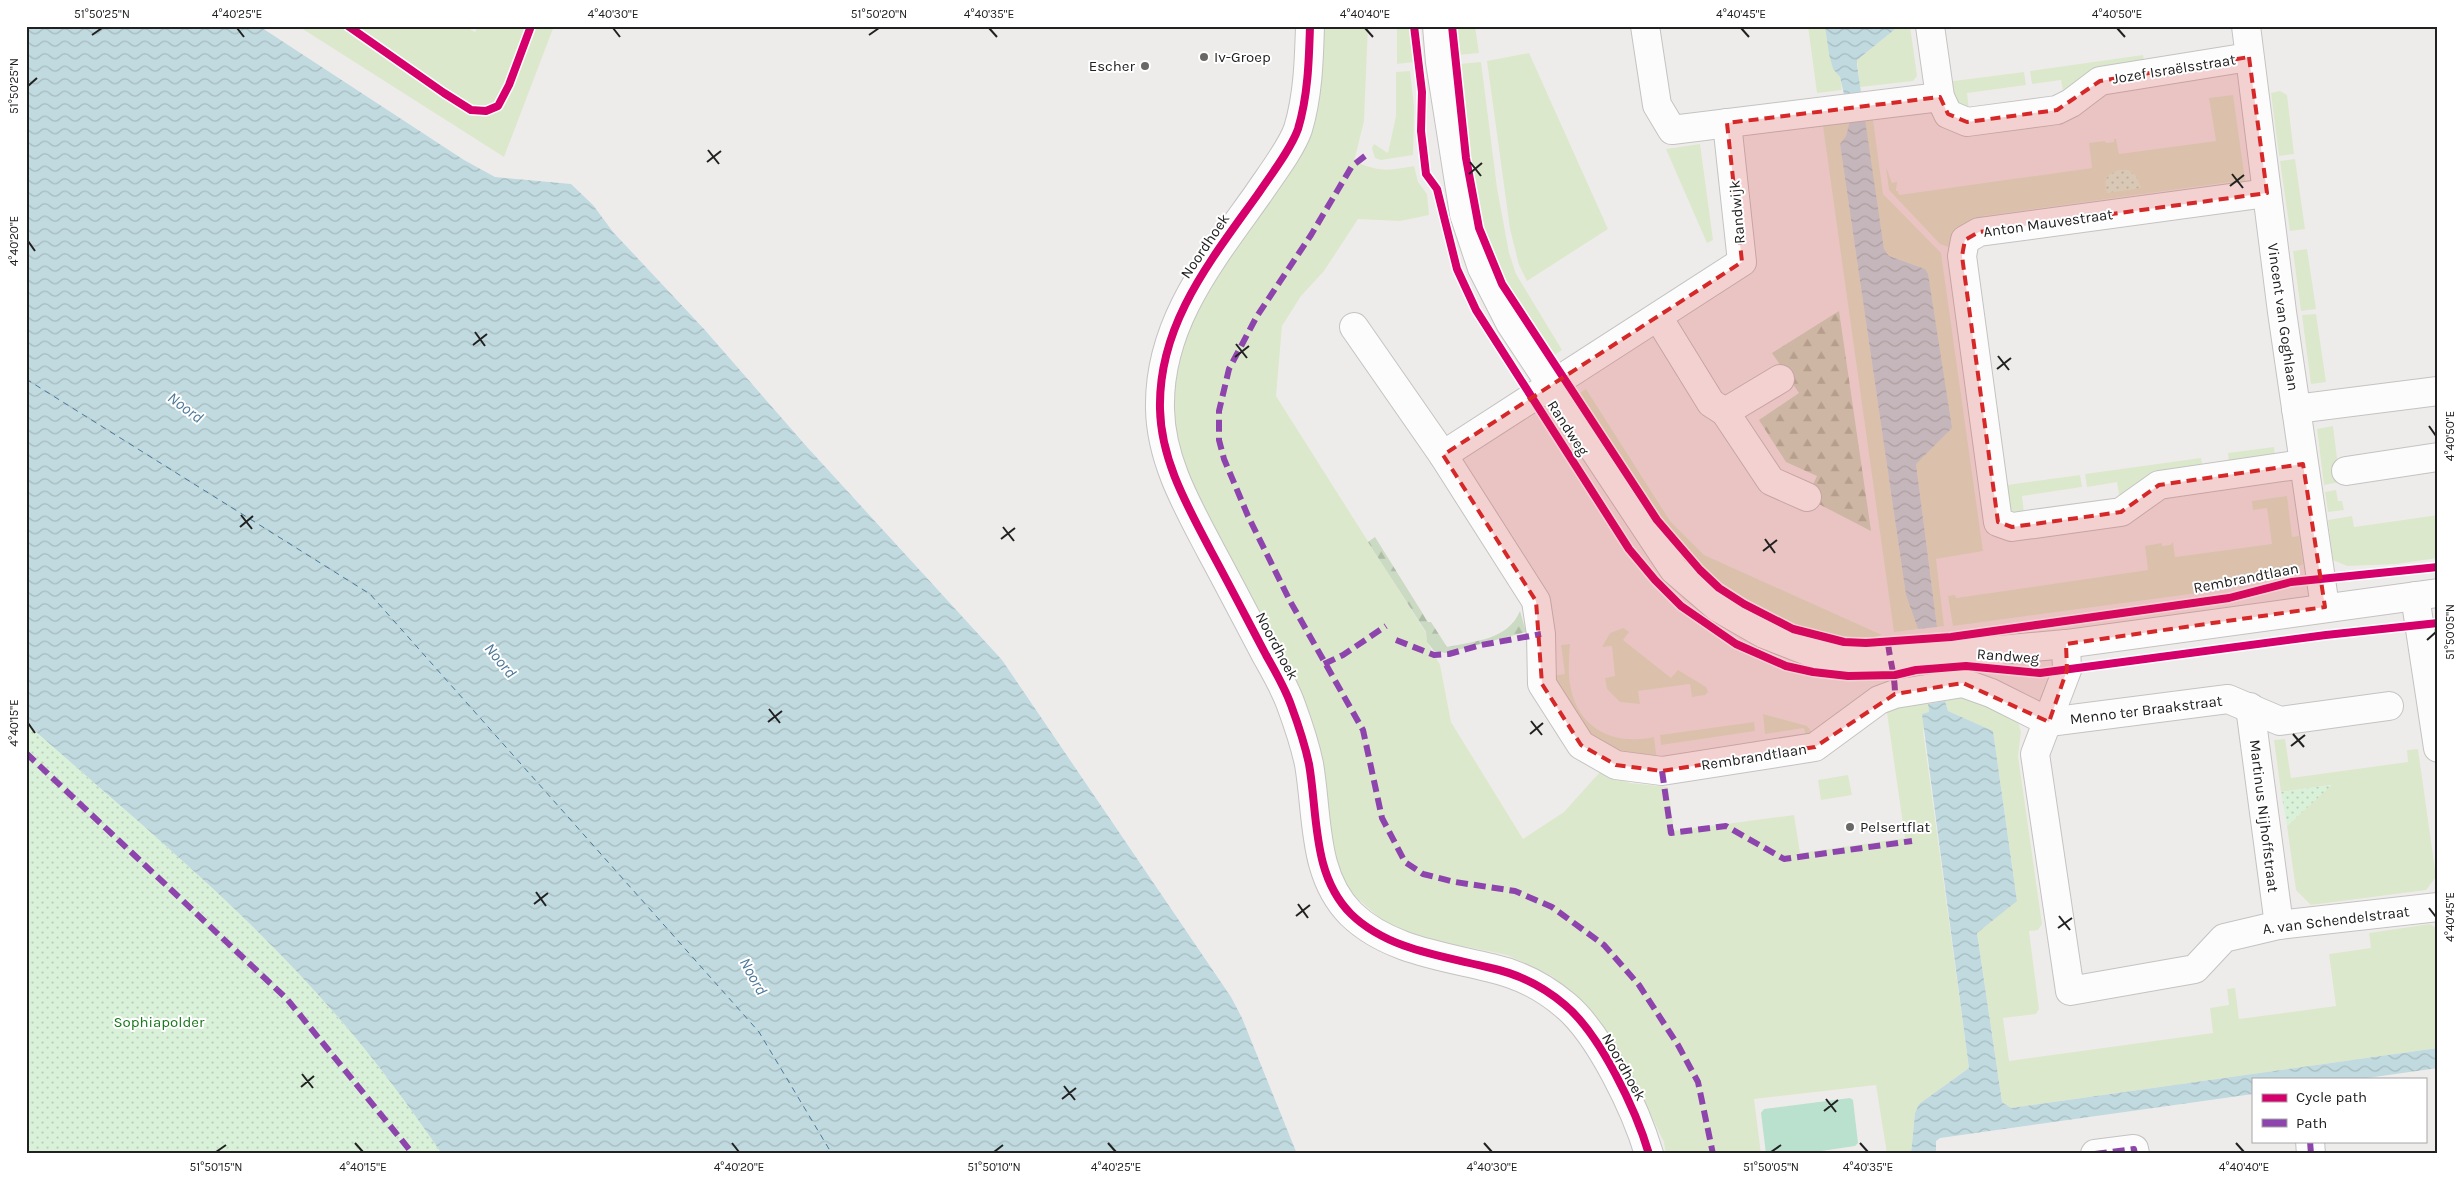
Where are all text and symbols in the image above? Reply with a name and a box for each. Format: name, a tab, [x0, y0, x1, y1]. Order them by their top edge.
text: 51°50'25"N	[74, 7, 130, 21]
text: 4°40'25"E	[212, 7, 262, 21]
text: 4°40'30"E	[588, 7, 638, 21]
text: 51°50'20"N	[851, 7, 907, 21]
text: 4°40'35"E	[964, 7, 1014, 21]
text: 4°40'40"E	[1340, 7, 1390, 21]
text: 4°40'45"E	[1716, 7, 1766, 21]
text: 4°40'50"E	[2092, 7, 2142, 21]
place label: Iv-Groep	[1214, 48, 1271, 66]
street label: Jozef Israëlsstraat	[2111, 50, 2237, 88]
marker: Iv-Groep	[1198, 51, 1210, 63]
place label: Escher	[1089, 57, 1136, 75]
text: 51°50'25"N	[7, 58, 21, 114]
marker: Escher	[1139, 60, 1151, 72]
street label: Randwijk	[1725, 179, 1749, 245]
street label: Anton Mauvestraat	[1982, 205, 2114, 241]
street label: Noordhoek	[1177, 210, 1233, 282]
text: 4°40'20"E	[7, 216, 21, 266]
street label: Vincent van Goghlaan	[2264, 242, 2302, 392]
water label: Noord	[164, 388, 208, 427]
street label: Randweg	[1543, 397, 1593, 460]
text: 4°40'50"E	[2443, 411, 2457, 461]
street label: Rembrandtlaan	[2192, 559, 2300, 597]
text: 51°50'05"N	[2443, 604, 2457, 660]
street label: Noordhoek	[1252, 609, 1302, 683]
water label: Noord	[481, 639, 521, 682]
street label: Randweg	[1976, 645, 2040, 667]
street label: Menno ter Braakstraat	[2069, 692, 2224, 728]
text: 4°40'15"E	[7, 699, 21, 747]
street label: Martinus Nijhoffstraat	[2246, 739, 2282, 894]
street label: Rembrandtlaan	[1700, 740, 1808, 774]
place label: Pelsertflat	[1860, 818, 1930, 836]
marker: Pelsertflat	[1844, 821, 1856, 833]
text: 4°40'45"E	[2443, 892, 2457, 942]
street label: A. van Schendelstraat	[2262, 902, 2411, 938]
water label: Noord	[736, 954, 772, 999]
park label: Sophiapolder	[114, 1013, 205, 1031]
street label: Noordhoek	[1598, 1030, 1650, 1104]
legend	[2252, 1078, 2426, 1142]
text: Cycle path	[2296, 1088, 2367, 1106]
text: Path	[2296, 1114, 2327, 1132]
text: 51°50'15"N	[190, 1160, 242, 1174]
text: 4°40'15"E	[339, 1160, 387, 1174]
text: 4°40'20"E	[714, 1160, 764, 1174]
text: 51°50'10"N	[967, 1160, 1021, 1174]
text: 4°40'25"E	[1091, 1160, 1141, 1174]
text: 4°40'30"E	[1467, 1160, 1517, 1174]
text: 51°50'05"N	[1743, 1160, 1799, 1174]
text: 4°40'35"E	[1843, 1160, 1893, 1174]
text: 4°40'40"E	[2219, 1160, 2269, 1174]

